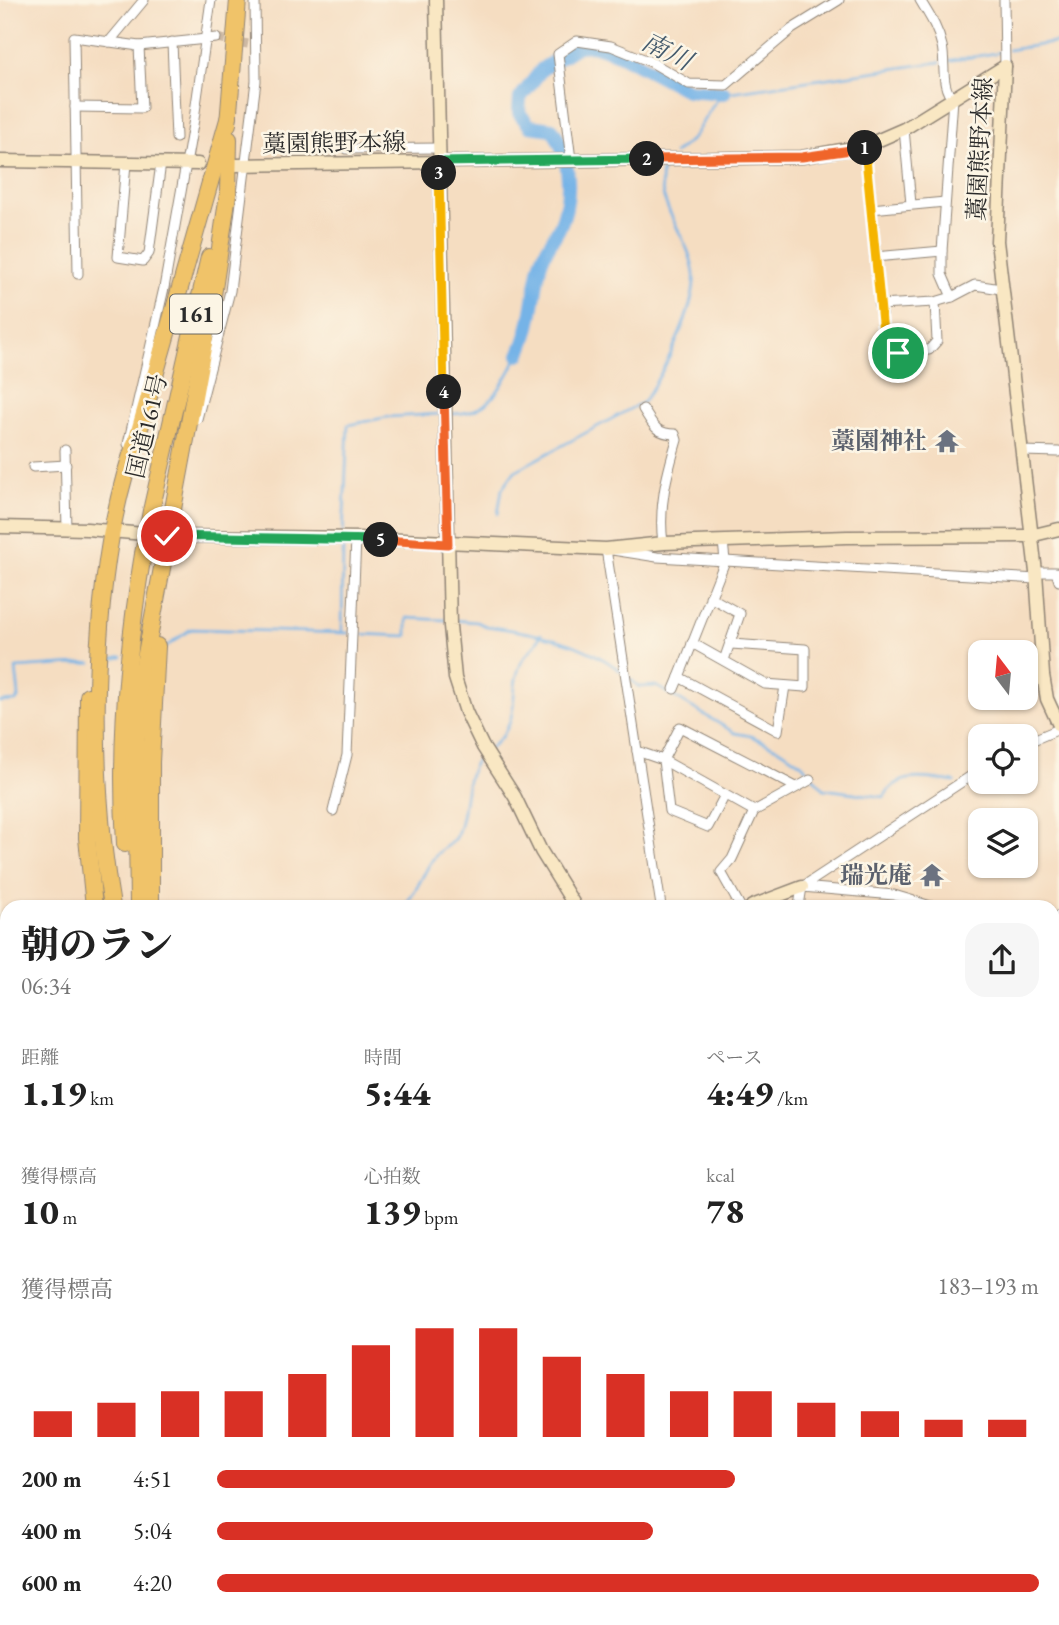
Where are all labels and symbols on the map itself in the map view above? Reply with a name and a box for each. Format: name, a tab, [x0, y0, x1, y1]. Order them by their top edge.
water label: 南川	[636, 24, 701, 79]
street label: 藁園熊野本線	[960, 76, 999, 222]
street label: 藁園熊野本線	[262, 126, 406, 159]
pin: 1	[848, 130, 882, 166]
pin: 2	[630, 142, 664, 176]
pin: 3	[422, 156, 457, 190]
road number: 161	[170, 294, 222, 334]
pin	[868, 323, 928, 383]
street label: 国道161号	[119, 370, 174, 481]
pin: 4	[426, 374, 462, 410]
place label: 藁園神社	[831, 425, 927, 456]
temple icon: 藁園神社	[933, 427, 961, 455]
pin	[137, 506, 197, 566]
pin: 5	[364, 522, 398, 558]
north arrow	[968, 640, 1038, 710]
place label: 瑞光庵	[840, 859, 912, 890]
temple icon: 瑞光庵	[918, 861, 946, 889]

